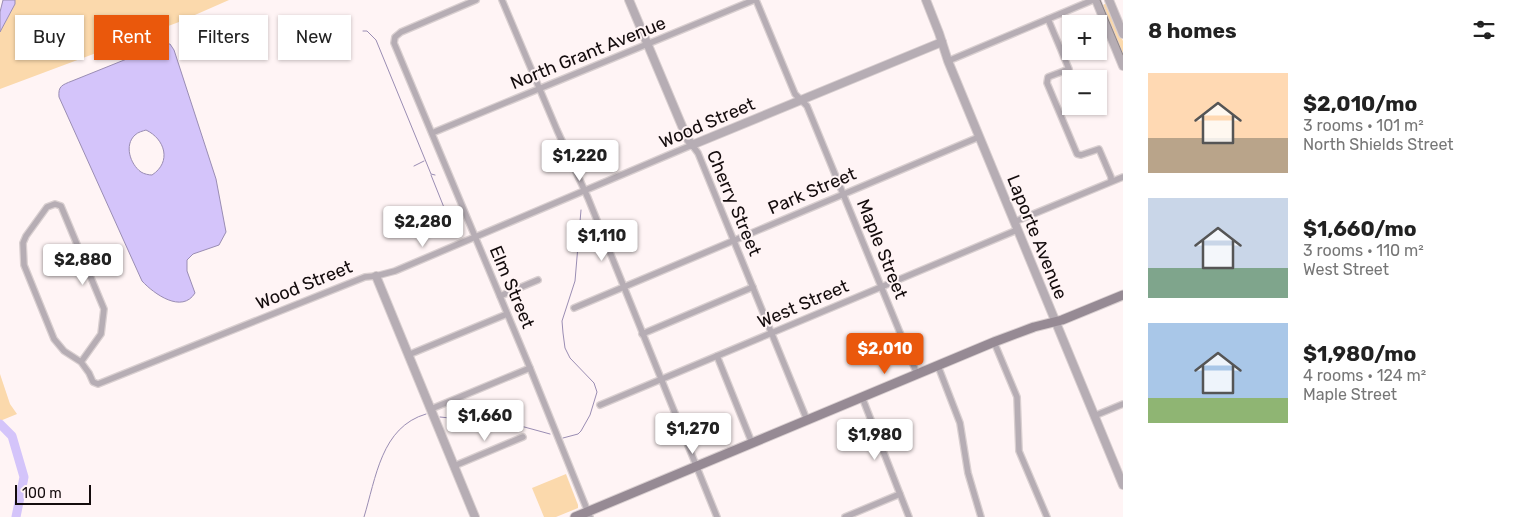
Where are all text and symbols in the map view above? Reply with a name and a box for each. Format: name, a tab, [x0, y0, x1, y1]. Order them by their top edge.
street label: North Grant Avenue	[507, 12, 669, 94]
chip: Buy	[15, 15, 84, 60]
chip: Rent	[94, 15, 169, 60]
chip: Filters	[179, 15, 268, 60]
chip: New	[278, 15, 351, 60]
map controls	[1062, 15, 1107, 115]
button: +	[1062, 15, 1107, 60]
icon: filters	[1470, 16, 1498, 44]
text: 8 homes	[1148, 18, 1237, 43]
button: −	[1062, 70, 1107, 115]
text: $2,010/mo	[1303, 91, 1417, 116]
street label: Wood Street	[656, 93, 758, 153]
icon: home	[1188, 93, 1248, 153]
text: 3 rooms · 101 m²	[1303, 116, 1424, 135]
text: North Shields Street	[1303, 135, 1454, 154]
pin: $1,220	[539, 140, 621, 182]
text: $1,220	[553, 146, 607, 165]
street label: Cherry Street	[702, 147, 766, 259]
street label: Park Street	[765, 163, 859, 219]
street label: Laporte Avenue	[1002, 172, 1072, 302]
street label: Maple Street	[852, 196, 912, 302]
pin: $2,280	[382, 206, 464, 248]
text: $2,280	[394, 212, 452, 231]
text: $1,660/mo	[1303, 216, 1417, 241]
icon: home	[1188, 218, 1248, 278]
pin: $1,110	[561, 220, 643, 262]
text: $1,110	[578, 226, 626, 245]
text: 3 rooms · 110 m²	[1303, 241, 1424, 260]
street label: Elm Street	[485, 242, 539, 332]
pin: $2,880	[42, 244, 124, 286]
text: $2,880	[54, 250, 112, 269]
street label: Wood Street	[253, 256, 355, 314]
text: West Street	[1303, 260, 1389, 279]
street label: West Street	[754, 275, 852, 333]
pin: $2,010	[844, 332, 926, 375]
text: $2,010	[857, 339, 913, 358]
text: $1,980/mo	[1303, 341, 1416, 366]
icon: home	[1188, 343, 1248, 403]
text: 4 rooms · 124 m²	[1303, 366, 1426, 385]
text: Maple Street	[1303, 385, 1397, 404]
pin: $1,660	[444, 400, 526, 442]
text: $1,660	[458, 406, 512, 425]
pin: $1,270	[652, 412, 734, 455]
pin: $1,980	[834, 418, 916, 461]
text: $1,270	[666, 419, 720, 438]
text: $1,980	[848, 425, 902, 444]
scale bar	[15, 482, 91, 505]
text: 100 m	[22, 485, 62, 502]

